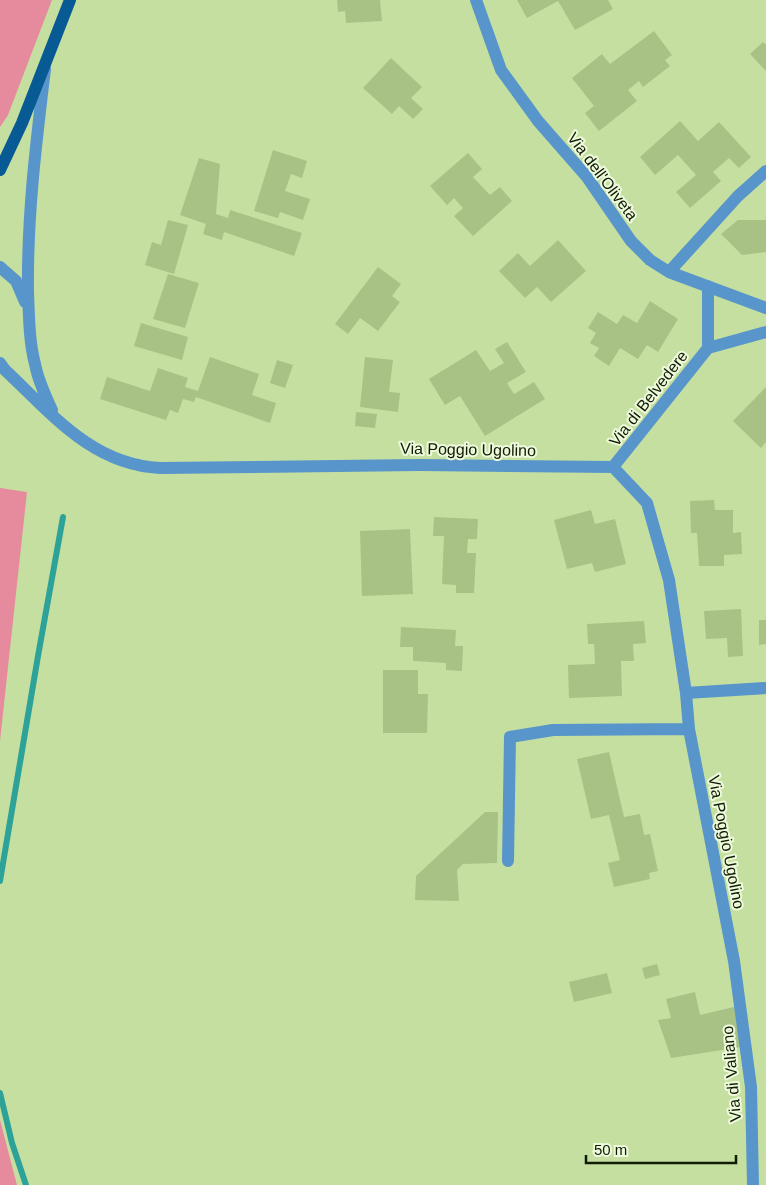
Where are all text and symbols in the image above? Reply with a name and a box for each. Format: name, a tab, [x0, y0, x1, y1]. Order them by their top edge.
street label: Via dell'Oliveta	[564, 129, 641, 223]
street label: Via di Belvedere	[606, 347, 691, 449]
street label: Via Poggio Ugolino	[400, 440, 536, 459]
street label: Via Poggio Ugolino	[705, 774, 748, 910]
street label: Via di Valiano	[719, 1025, 744, 1123]
scale bar	[586, 1132, 736, 1164]
text: 50 m	[594, 1141, 627, 1158]

